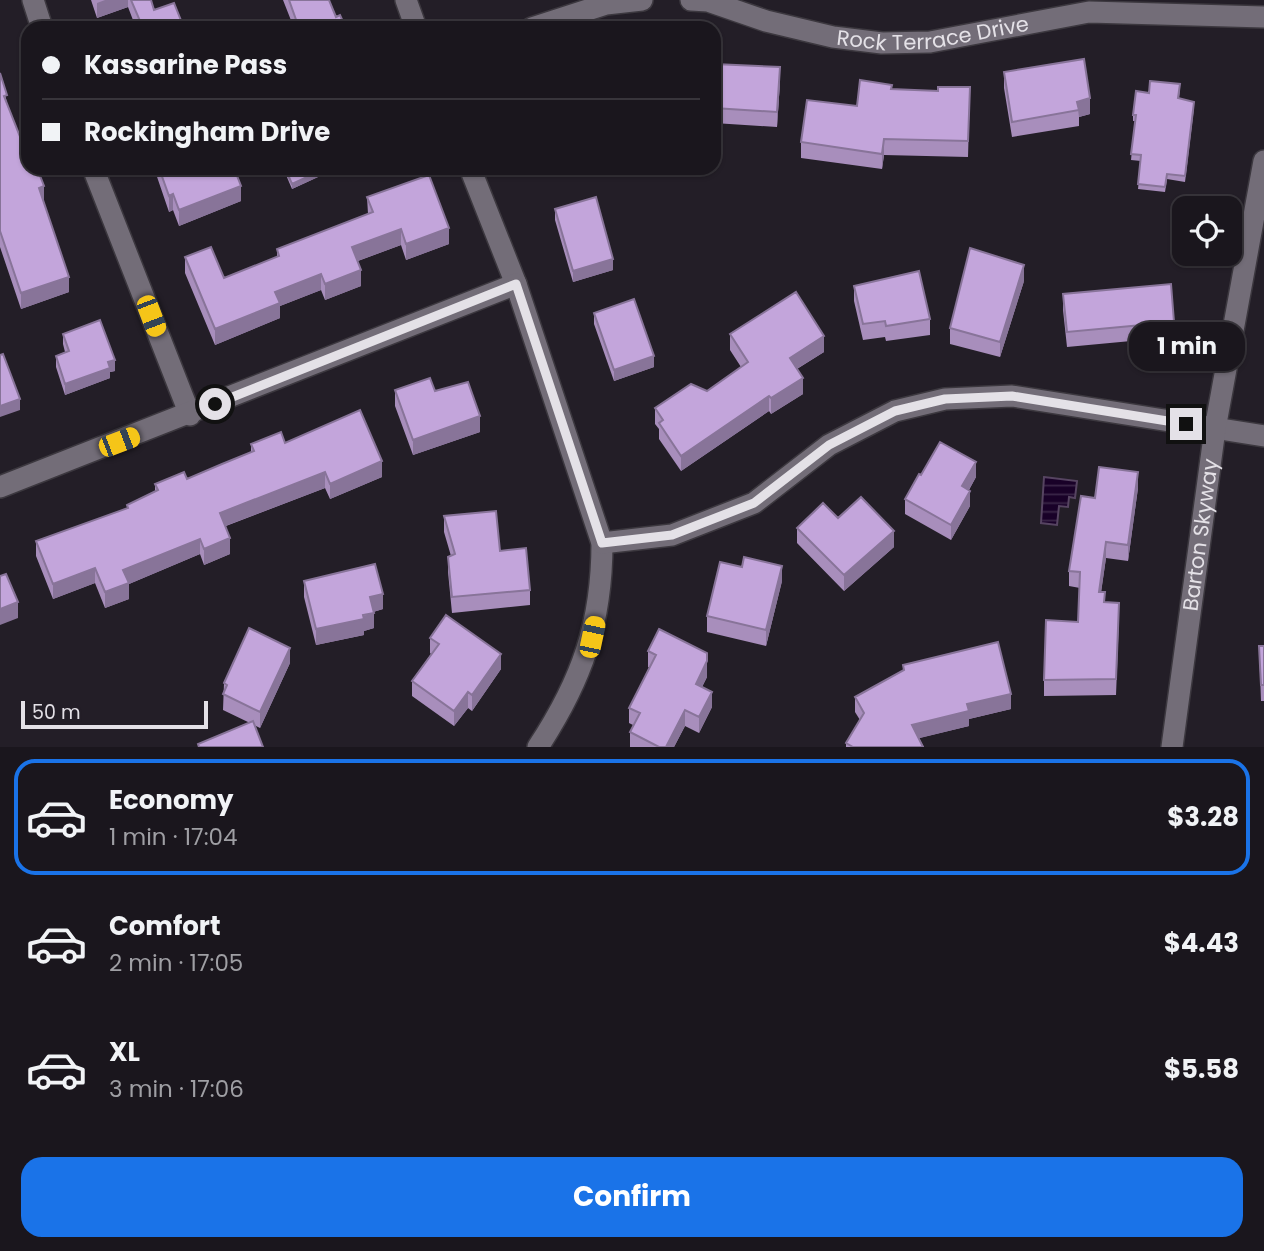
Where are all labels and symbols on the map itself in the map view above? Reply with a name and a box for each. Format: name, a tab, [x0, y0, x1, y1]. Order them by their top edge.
street label: Rock Terrace Drive	[835, 9, 1031, 57]
car	[134, 293, 169, 339]
callout: 1 min	[1128, 322, 1244, 372]
route start	[199, 388, 231, 420]
route end	[1170, 408, 1202, 440]
car	[96, 425, 143, 459]
street label: Barton Skyway	[1176, 457, 1225, 613]
car	[578, 614, 607, 660]
scale bar	[21, 698, 208, 730]

